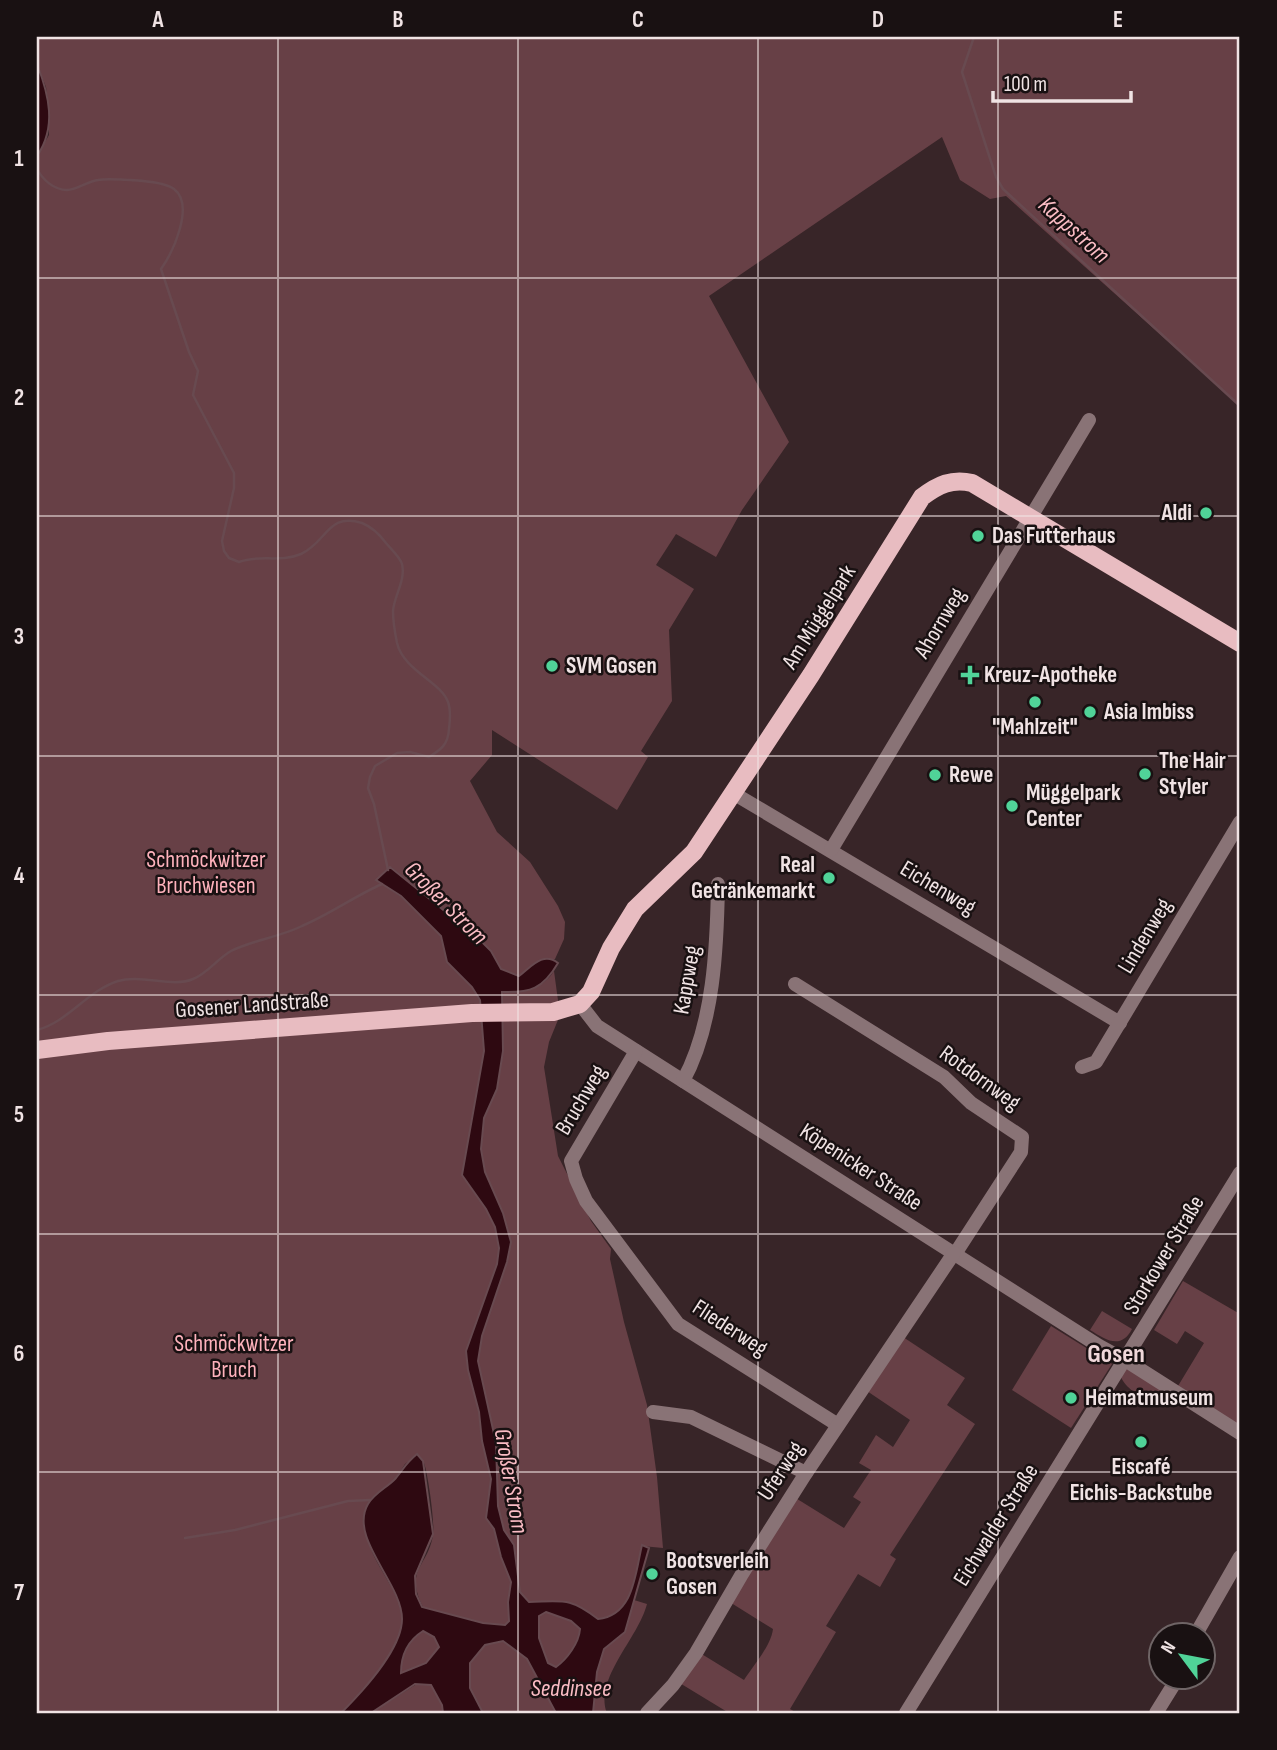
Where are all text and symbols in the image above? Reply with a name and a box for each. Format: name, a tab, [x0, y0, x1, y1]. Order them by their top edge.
text: A	[152, 6, 165, 34]
text: B	[393, 6, 404, 34]
text: C	[632, 6, 644, 34]
text: D	[872, 6, 884, 34]
text: E	[1113, 6, 1123, 34]
scale bar	[993, 60, 1132, 104]
text: 100 m	[1004, 72, 1047, 97]
text: 1	[14, 145, 24, 173]
water label: Kappstrom	[1032, 190, 1116, 270]
text: 2	[14, 384, 24, 412]
place label: Aldi	[1160, 499, 1192, 527]
marker: Aldi	[1198, 505, 1214, 521]
place label: Das Futterhaus	[992, 522, 1116, 550]
marker: Das Futterhaus	[970, 528, 986, 544]
street label: Am Müggelpark	[775, 560, 862, 675]
street label: Ahornweg	[908, 583, 972, 664]
text: 3	[14, 623, 24, 651]
place label: SVM Gosen	[566, 652, 657, 680]
marker: SVM Gosen	[544, 658, 560, 674]
place label: Kreuz-Apotheke	[984, 661, 1117, 689]
marker: Kreuz-Apotheke	[962, 667, 978, 683]
marker: "Mahlzeit"	[1027, 694, 1043, 710]
place label: Asia Imbiss	[1103, 698, 1194, 726]
marker: Asia Imbiss	[1082, 704, 1098, 720]
place label: "Mahlzeit"	[992, 713, 1078, 741]
place label: The Hair Styler	[1159, 747, 1226, 801]
place label: Rewe	[949, 761, 993, 789]
marker: The Hair Styler	[1137, 766, 1153, 782]
marker: Rewe	[927, 767, 943, 783]
place label: Müggelpark Center	[1026, 779, 1121, 833]
marker: Müggelpark Center	[1004, 798, 1020, 814]
park label: Schmöckwitzer Bruchwiesen	[146, 846, 266, 900]
place label: Real Getränkemarkt	[691, 851, 815, 905]
water label: Großer Strom	[398, 855, 494, 951]
street label: Eichenweg	[895, 855, 981, 921]
text: 4	[14, 862, 25, 890]
marker: Real Getränkemarkt	[821, 870, 837, 886]
street label: Lindenweg	[1112, 893, 1178, 979]
street label: Kappweg	[667, 943, 707, 1017]
street label: Gosener Landstraße	[174, 986, 330, 1024]
street label: Rotdornweg	[934, 1039, 1026, 1117]
street label: Bruchweg	[549, 1060, 613, 1140]
text: 5	[14, 1101, 24, 1129]
street label: Köpenicker Straße	[794, 1117, 928, 1217]
street label: Storkower Straße	[1118, 1190, 1210, 1320]
street label: Fliederweg	[687, 1293, 773, 1363]
park label: Schmöckwitzer Bruch	[174, 1330, 294, 1384]
district label: Gosen	[1087, 1339, 1145, 1370]
text: 6	[14, 1340, 24, 1368]
place label: Heimatmuseum	[1085, 1384, 1213, 1412]
marker: Heimatmuseum	[1063, 1390, 1079, 1406]
water label: Großer Strom	[488, 1426, 534, 1536]
marker: Eiscafé Eichis-Backstube	[1133, 1434, 1149, 1450]
street label: Uferweg	[752, 1436, 810, 1506]
place label: Eiscafé Eichis-Backstube	[1070, 1453, 1212, 1507]
street label: Eichwalder Straße	[947, 1459, 1045, 1591]
place label: Bootsverleih Gosen	[666, 1547, 769, 1601]
marker: Bootsverleih Gosen	[644, 1566, 660, 1582]
text: 7	[14, 1579, 24, 1607]
north arrow	[1148, 1620, 1218, 1690]
text: N	[1156, 1637, 1181, 1658]
water label: Seddinsee	[531, 1674, 611, 1703]

